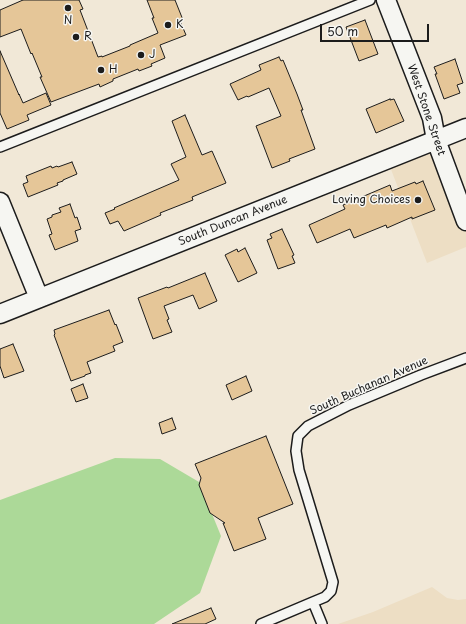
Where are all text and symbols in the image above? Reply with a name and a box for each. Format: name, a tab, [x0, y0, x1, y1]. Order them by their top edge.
marker: N	[63, 3, 73, 13]
place label: N	[64, 14, 72, 28]
scale bar	[322, 16, 431, 42]
place label: K	[176, 18, 184, 32]
marker: K	[163, 20, 173, 30]
text: 50 m	[327, 22, 358, 40]
place label: R	[84, 30, 92, 44]
marker: R	[71, 32, 81, 42]
place label: J	[149, 48, 156, 62]
marker: J	[136, 50, 146, 60]
place label: H	[109, 63, 118, 77]
street label: West Stone Street	[404, 63, 448, 157]
marker: H	[96, 65, 106, 75]
street label: South Duncan Avenue	[177, 193, 289, 249]
place label: Loving Choices	[332, 193, 410, 207]
marker: Loving Choices	[413, 195, 423, 205]
street label: South Buchanan Avenue	[308, 354, 430, 418]

